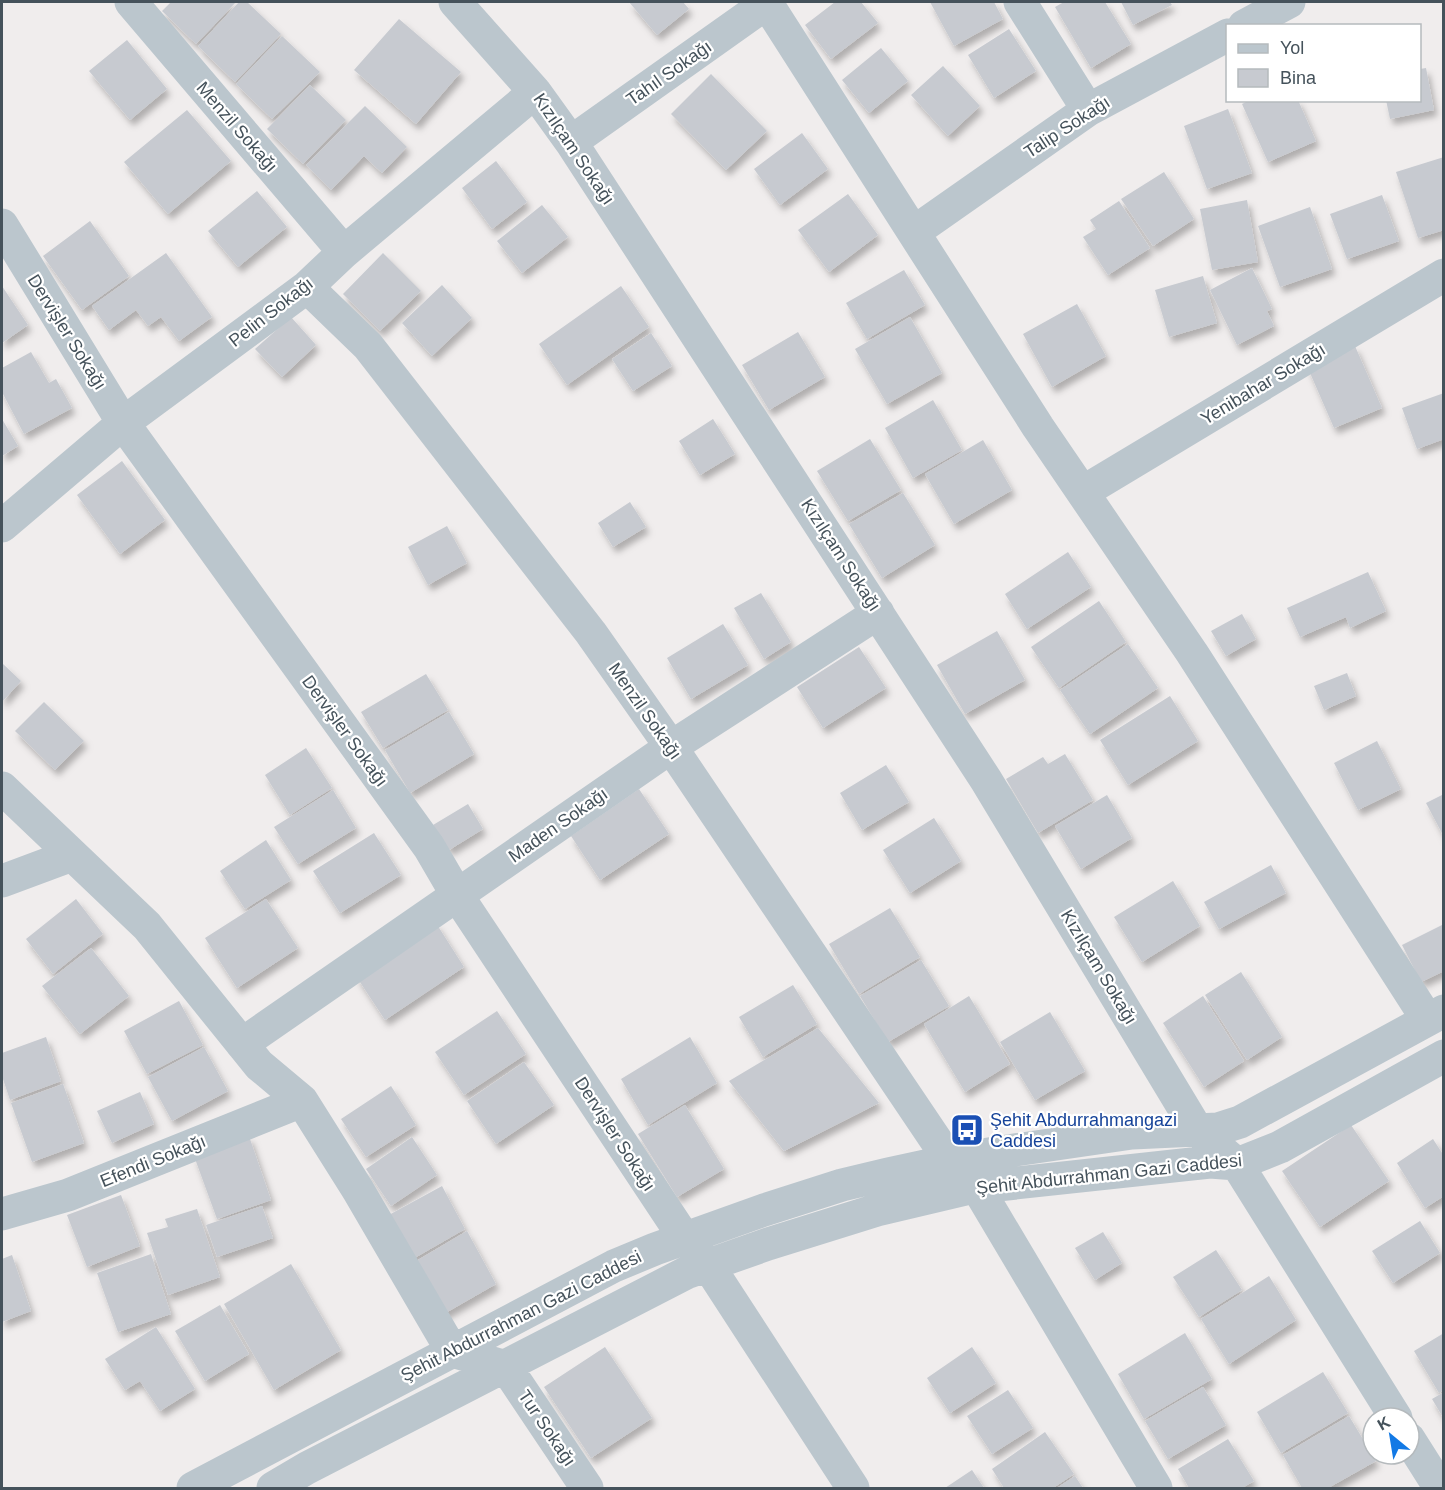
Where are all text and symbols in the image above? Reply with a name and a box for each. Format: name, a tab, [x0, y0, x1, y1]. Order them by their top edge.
legend	[1226, 24, 1421, 102]
street label: Tahıl Sokağı	[623, 36, 715, 110]
text: Yol	[1280, 38, 1304, 58]
text: Bina	[1280, 68, 1317, 88]
street label: Menzil Sokağı	[192, 78, 282, 176]
street label: Kızılçam Sokağı	[529, 89, 619, 209]
street label: Talip Sokağı	[1020, 92, 1114, 162]
street label: Dervişler Sokağı	[24, 271, 110, 393]
street label: Pelin Sokağı	[225, 273, 317, 351]
street label: Yenibahar Sokağı	[1197, 339, 1329, 429]
street label: Kızılçam Sokağı	[797, 495, 885, 615]
street label: Menzil Sokağı	[604, 659, 686, 763]
street label: Dervişler Sokağı	[298, 672, 392, 790]
street label: Maden Sokağı	[505, 784, 611, 866]
street label: Kızılçam Sokağı	[1057, 906, 1141, 1028]
street label: Dervişler Sokağı	[571, 1073, 659, 1195]
place label: Şehit Abdurrahmangazi Caddesi	[990, 1110, 1177, 1151]
bus stop icon: Şehit Abdurrahmangazi Caddesi	[949, 1112, 985, 1148]
street label: Efendi Sokağı	[97, 1131, 209, 1191]
street label: Şehit Abdurrahman Gazi Caddesi	[975, 1150, 1243, 1198]
street label: Şehit Abdurrahman Gazi Caddesi	[397, 1246, 645, 1386]
street label: Tur Sokağı	[514, 1386, 580, 1470]
north arrow	[1361, 1406, 1421, 1466]
text: K	[1374, 1413, 1393, 1434]

